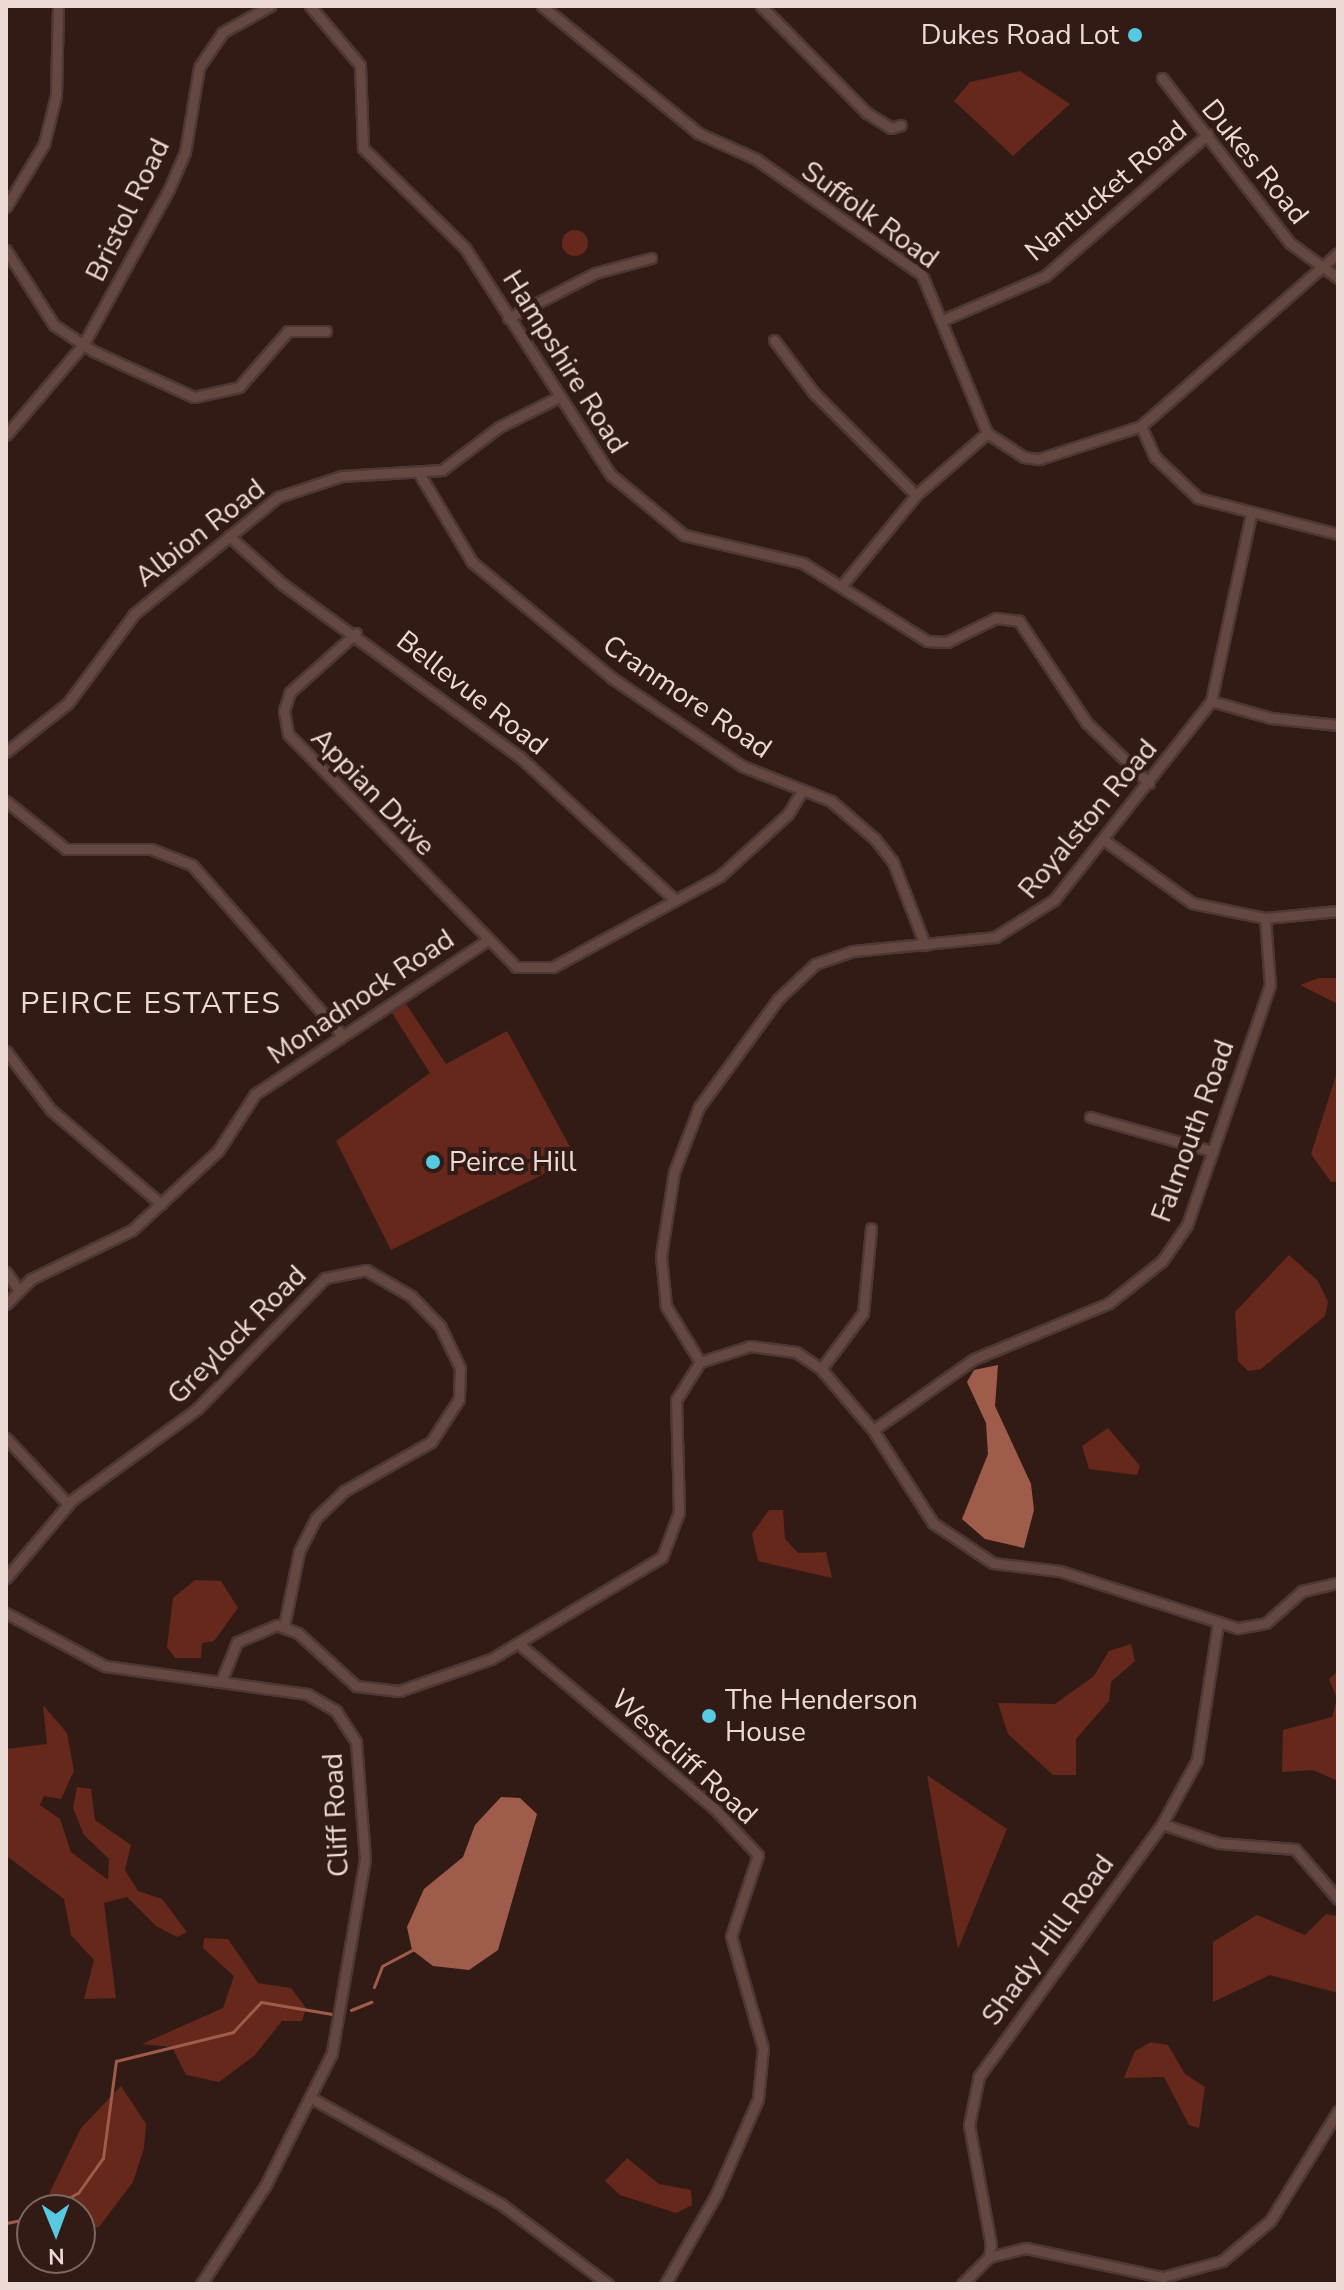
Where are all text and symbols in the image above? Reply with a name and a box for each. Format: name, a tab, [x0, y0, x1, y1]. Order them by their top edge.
place label: Dukes Road Lot	[921, 18, 1119, 52]
marker: Dukes Road Lot	[1126, 26, 1144, 44]
street label: Dukes Road	[1194, 93, 1316, 231]
street label: Nantucket Road	[1018, 114, 1194, 268]
street label: Bristol Road	[79, 133, 177, 287]
street label: Suffolk Road	[795, 154, 945, 276]
street label: Hampshire Road	[495, 264, 635, 460]
street label: Albion Road	[128, 472, 272, 594]
street label: Bellevue Road	[390, 624, 554, 762]
street label: Cranmore Road	[596, 628, 778, 766]
street label: Appian Drive	[304, 721, 442, 863]
street label: Royalston Road	[1012, 732, 1164, 906]
street label: Monadnock Road	[262, 922, 460, 1072]
district label: PEIRCE ESTATES	[20, 986, 282, 1022]
street label: Falmouth Road	[1145, 1035, 1241, 1227]
place label: Peirce Hill	[449, 1145, 576, 1179]
marker: Peirce Hill	[424, 1153, 442, 1171]
street label: Greylock Road	[161, 1259, 313, 1411]
street label: Westcliff Road	[604, 1683, 764, 1831]
place label: The Henderson House	[725, 1683, 918, 1749]
marker: The Henderson House	[700, 1707, 718, 1725]
street label: Cliff Road	[316, 1752, 356, 1878]
street label: Shady Hill Road	[975, 1848, 1121, 2032]
north arrow	[16, 2194, 96, 2274]
text: N	[48, 2241, 65, 2271]

